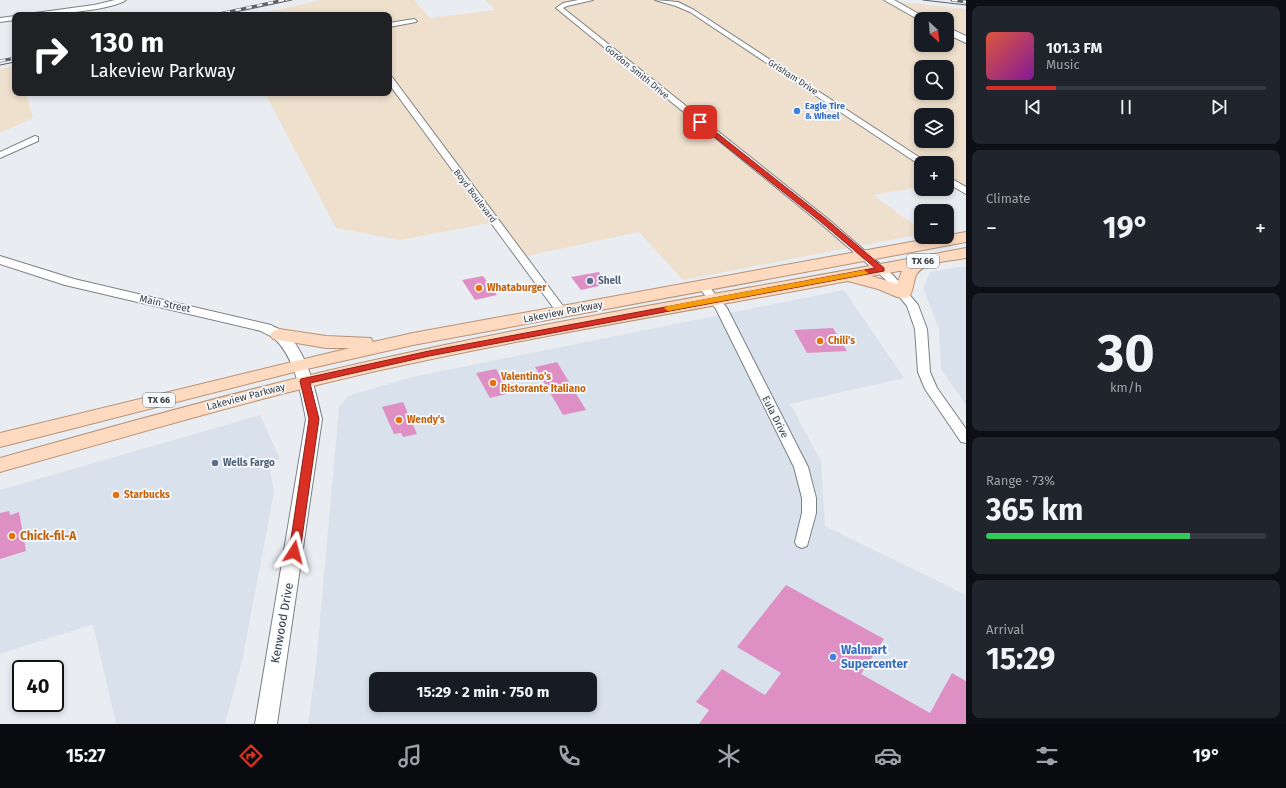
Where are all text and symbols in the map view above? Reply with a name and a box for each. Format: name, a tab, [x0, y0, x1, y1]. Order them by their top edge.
north arrow	[914, 12, 954, 52]
map controls	[914, 12, 954, 244]
text: 130 m	[90, 26, 164, 59]
icon: right	[24, 28, 76, 80]
text: 101.3 FM	[1046, 39, 1102, 57]
street label: Gordon Smith Drive	[603, 43, 671, 101]
street label: Grisham Drive	[766, 57, 820, 97]
text: Music	[1046, 57, 1080, 72]
text: Lakeview Parkway	[90, 60, 235, 82]
button: search	[914, 60, 954, 100]
icon: previous	[1022, 96, 1044, 118]
icon: pause	[1115, 96, 1137, 118]
icon: next	[1208, 96, 1230, 118]
place label: Eagle Tire & Wheel	[805, 101, 845, 121]
pin	[683, 105, 717, 139]
marker: Eagle Tire & Wheel	[792, 106, 802, 116]
button: layers	[914, 108, 954, 148]
icon: arrive	[689, 111, 711, 133]
button: +	[914, 156, 954, 196]
street label: Boyd Boulevard	[452, 167, 498, 225]
text: Climate	[986, 191, 1030, 206]
button: −	[914, 204, 954, 244]
text: 19°	[1103, 210, 1149, 246]
text: −	[986, 215, 997, 242]
text: +	[1255, 215, 1266, 242]
road number: TX 66	[907, 254, 939, 268]
place label: Shell	[598, 275, 621, 287]
marker: Shell	[585, 276, 595, 286]
place label: Whataburger	[487, 282, 547, 294]
marker: Whataburger	[474, 283, 484, 293]
street label: Main Street	[138, 293, 192, 315]
street label: Lakeview Parkway	[522, 298, 604, 326]
text: 30	[1097, 322, 1155, 385]
place label: Chili's	[828, 335, 855, 347]
marker: Chili's	[815, 336, 825, 346]
place label: Valentino's Ristorante Italiano	[500, 371, 586, 395]
marker: Valentino's Ristorante Italiano	[488, 378, 498, 388]
text: km/h	[1110, 380, 1142, 395]
street label: Lakeview Parkway	[205, 381, 287, 413]
road number: TX 66	[143, 393, 175, 407]
street label: Eula Drive	[759, 394, 791, 440]
place label: Wendy's	[407, 414, 445, 426]
marker: Wendy's	[394, 415, 404, 425]
place label: Wells Fargo	[223, 457, 275, 469]
marker: Wells Fargo	[210, 458, 220, 468]
text: Range · 73%	[986, 473, 1055, 488]
place label: Starbucks	[124, 489, 170, 501]
marker: Starbucks	[111, 490, 121, 500]
text: 365 km	[986, 492, 1083, 528]
place label: Chick-fil-A	[20, 529, 77, 543]
marker: Chick-fil-A	[7, 531, 17, 541]
position arrow	[273, 531, 315, 573]
street label: Kenwood Drive	[268, 582, 296, 664]
text: Arrival	[986, 622, 1024, 637]
text: 15:29	[986, 641, 1055, 677]
place label: Walmart Supercenter	[841, 643, 908, 671]
marker: Walmart Supercenter	[828, 652, 838, 662]
speed limit sign: 40	[12, 660, 64, 712]
text: 15:29 · 2 min · 750 m	[417, 683, 549, 701]
icon: directions	[237, 742, 265, 770]
icon: music	[396, 742, 424, 770]
icon: phone	[555, 742, 583, 770]
icon: climate	[715, 742, 743, 770]
icon: car	[874, 742, 902, 770]
icon: filters	[1033, 742, 1061, 770]
text: 15:27	[66, 745, 106, 767]
text: 19°	[1192, 745, 1220, 767]

